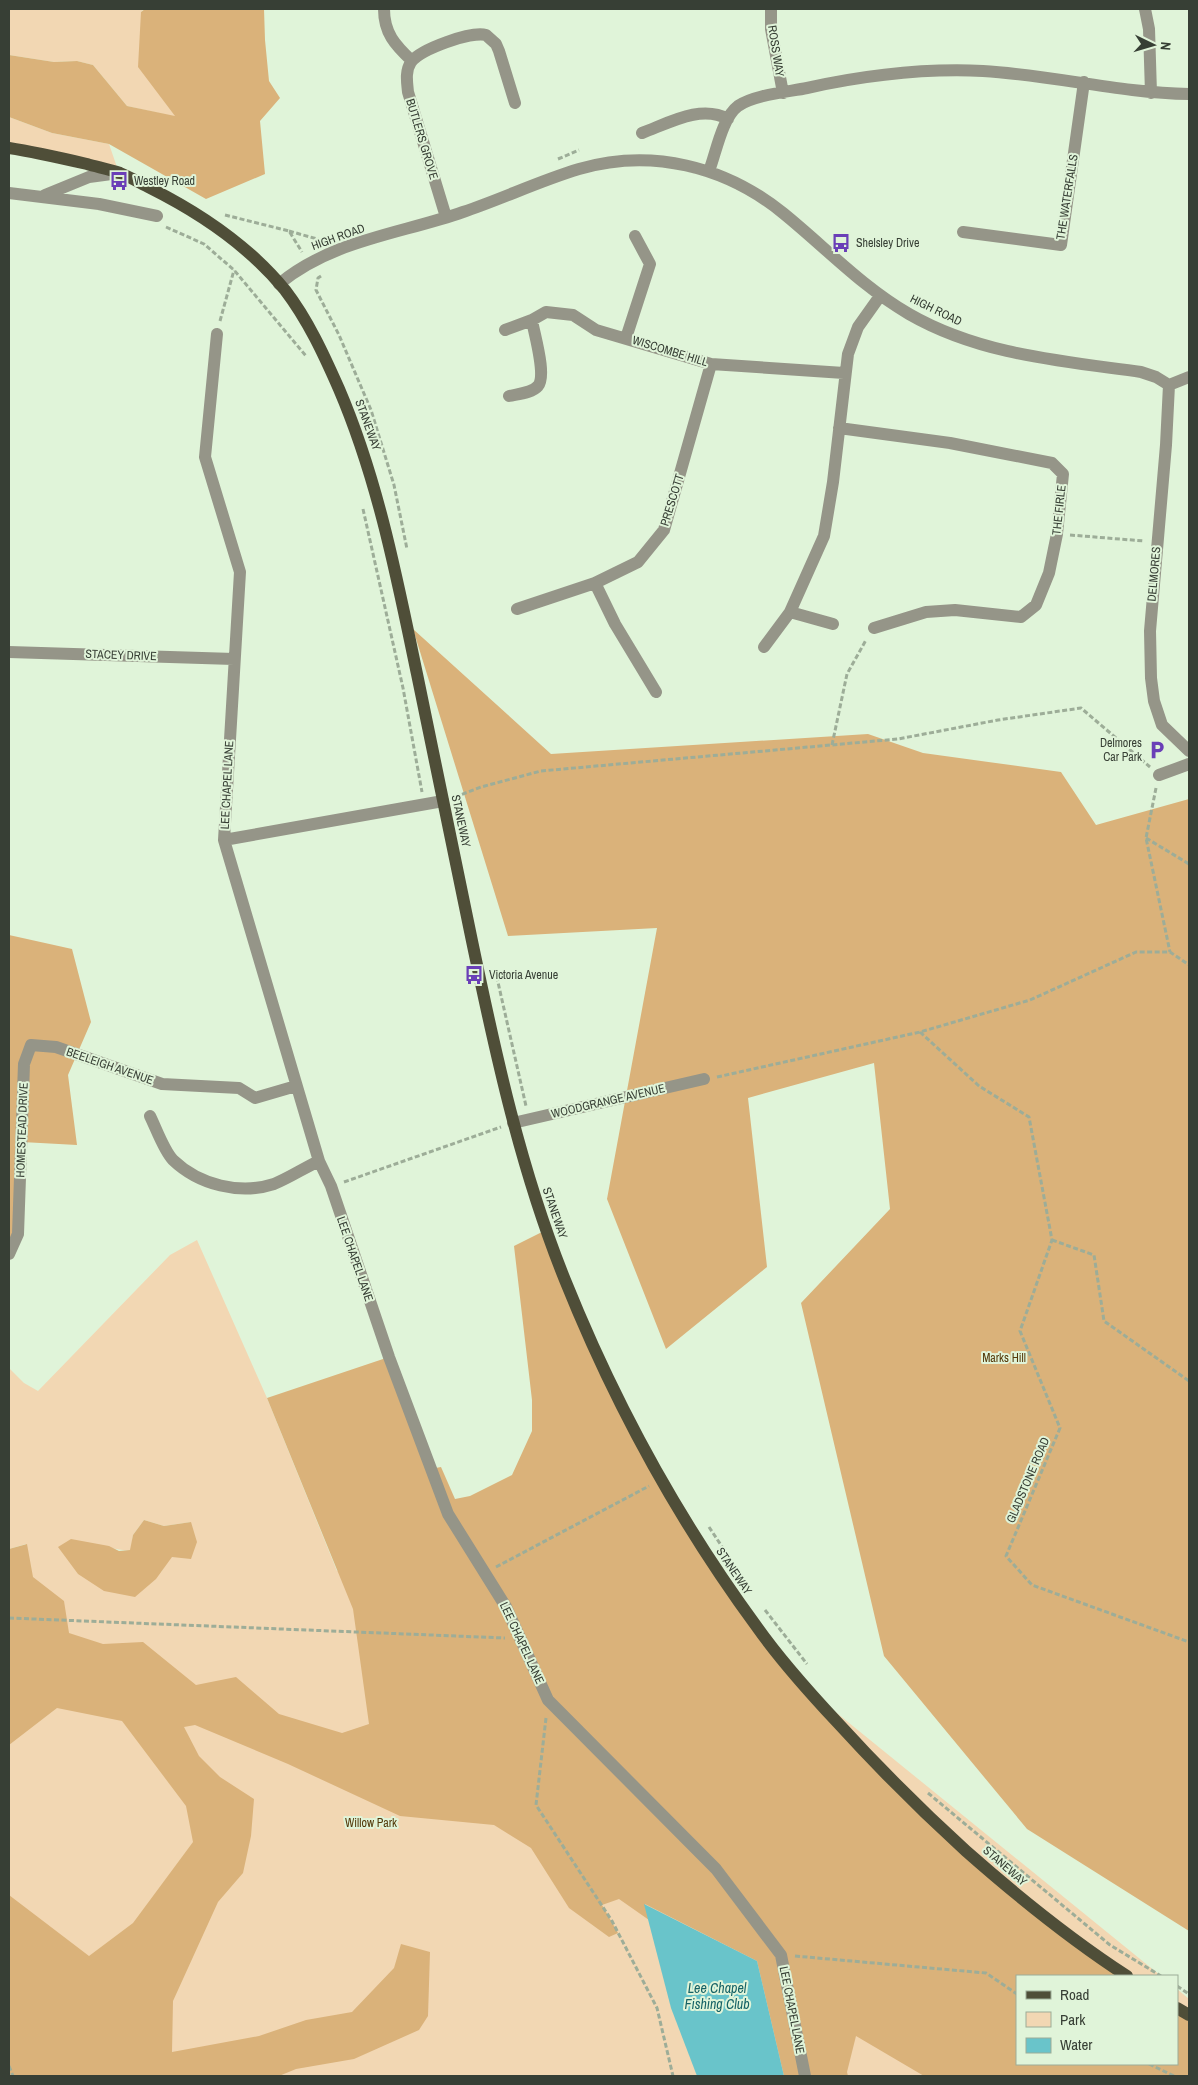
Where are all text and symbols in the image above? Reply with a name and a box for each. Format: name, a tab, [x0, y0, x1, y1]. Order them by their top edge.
north arrow	[1128, 20, 1178, 70]
street label: ROSS WAY	[764, 24, 788, 78]
text: N	[1157, 41, 1175, 51]
street label: BUTLERS GROVE	[402, 97, 442, 181]
street label: THE WATERFALLS	[1052, 153, 1082, 241]
bus stop icon: Westley Road	[108, 170, 130, 192]
place label: Westley Road	[134, 173, 195, 189]
street label: HIGH ROAD	[309, 220, 367, 254]
bus stop icon: Shelsley Drive	[830, 232, 852, 254]
place label: Shelsley Drive	[856, 235, 919, 251]
street label: HIGH ROAD	[907, 291, 965, 329]
street label: WISCOMBE HILL	[630, 332, 710, 370]
street label: STANEWAY	[351, 397, 385, 453]
street label: PRESCOTT	[657, 472, 687, 528]
street label: THE FIRLE	[1048, 484, 1070, 536]
street label: DELMORES	[1144, 545, 1164, 602]
street label: STACEY DRIVE	[85, 646, 157, 664]
place label: Delmores Car Park	[1100, 735, 1142, 765]
parking icon: Delmores Car Park	[1146, 739, 1168, 761]
street label: LEE CHAPEL LANE	[217, 740, 237, 830]
street label: STANEWAY	[448, 793, 474, 849]
bus stop icon: Victoria Avenue	[463, 964, 485, 986]
place label: Victoria Avenue	[489, 967, 558, 983]
street label: BEELEIGH AVENUE	[64, 1044, 156, 1088]
street label: WOODGRANGE AVENUE	[550, 1080, 666, 1122]
street label: HOMESTEAD DRIVE	[12, 1082, 32, 1178]
street label: STANEWAY	[539, 1185, 571, 1241]
street label: LEE CHAPEL LANE	[333, 1214, 377, 1304]
park label: Marks Hill	[982, 1350, 1026, 1366]
street label: GLADSTONE ROAD	[1003, 1435, 1053, 1525]
street label: STANEWAY	[712, 1544, 756, 1598]
street label: LEE CHAPEL LANE	[496, 1599, 548, 1687]
park label: Willow Park	[345, 1815, 397, 1831]
street label: STANEWAY	[980, 1842, 1031, 1890]
street label: LEE CHAPEL LANE	[776, 1965, 808, 2055]
legend	[1016, 1975, 1178, 2065]
water label: Lee Chapel Fishing Club	[684, 1979, 750, 2013]
text: Road	[1060, 1984, 1089, 2005]
text: Park	[1060, 2009, 1086, 2030]
text: Water	[1060, 2034, 1092, 2055]

